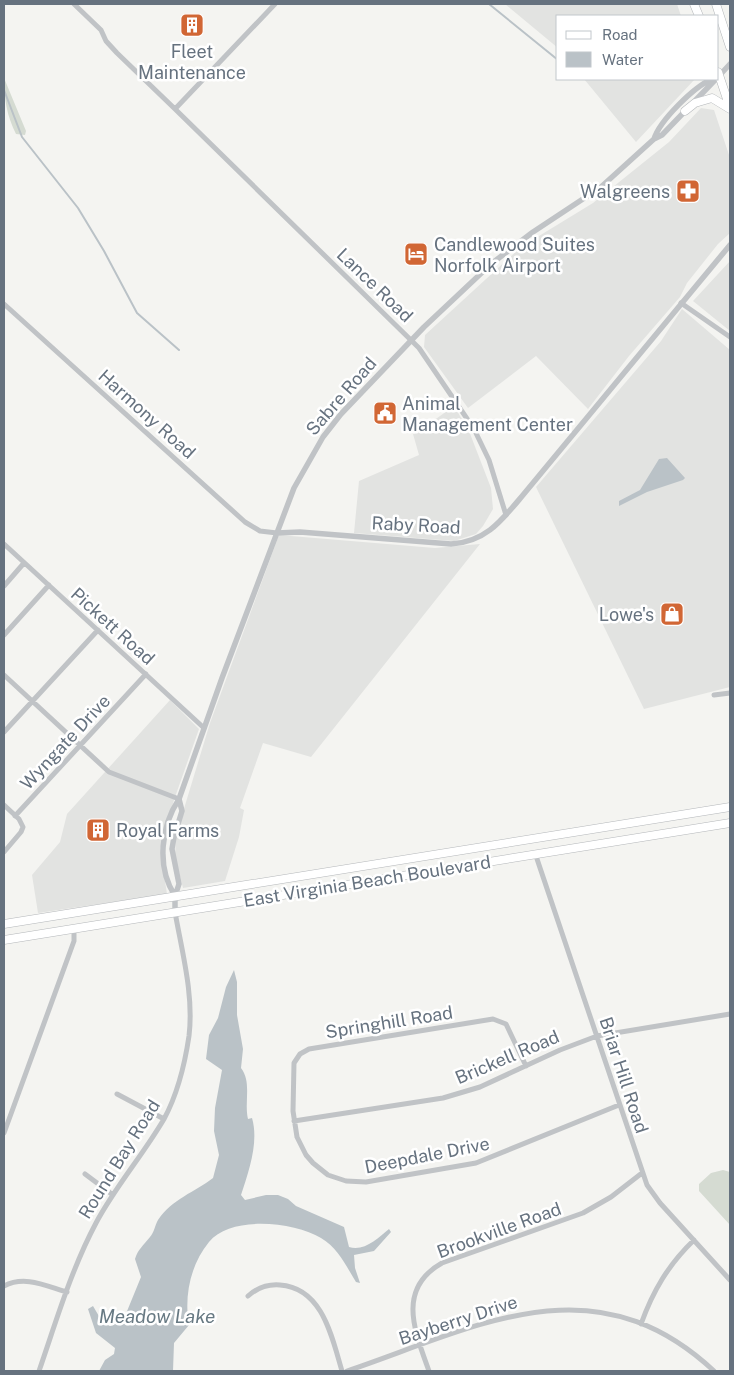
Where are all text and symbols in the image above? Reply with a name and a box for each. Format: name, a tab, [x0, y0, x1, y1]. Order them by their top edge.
building icon: Fleet Maintenance	[179, 12, 205, 38]
legend	[556, 15, 719, 80]
text: Road	[602, 26, 638, 43]
place label: Fleet Maintenance	[138, 41, 246, 83]
text: Water	[602, 51, 644, 68]
pharmacy icon: Walgreens	[675, 178, 701, 204]
place label: Walgreens	[580, 181, 670, 202]
place label: Candlewood Suites Norfolk Airport	[434, 234, 595, 276]
hotel icon: Candlewood Suites Norfolk Airport	[403, 241, 429, 267]
street label: Lance Road	[333, 244, 417, 326]
street label: Sabre Road	[301, 353, 381, 439]
street label: Harmony Road	[94, 365, 200, 463]
place label: Animal Management Center	[402, 393, 573, 435]
public building icon: Animal Management Center	[372, 400, 398, 426]
street label: Raby Road	[371, 512, 461, 538]
street label: Pickett Road	[67, 583, 159, 669]
shop icon: Lowe's	[659, 601, 685, 627]
place label: Lowe's	[599, 604, 654, 625]
street label: Wyngate Drive	[16, 690, 114, 794]
building icon: Royal Farms	[85, 817, 111, 843]
place label: Royal Farms	[116, 820, 219, 841]
street label: East Virginia Beach Boulevard	[242, 851, 492, 911]
street label: Springhill Road	[324, 1002, 454, 1042]
street label: Briar Hill Road	[595, 1014, 653, 1136]
street label: Brickell Road	[452, 1026, 562, 1088]
street label: Round Bay Road	[74, 1096, 164, 1222]
street label: Deepdale Drive	[363, 1133, 491, 1177]
street label: Brookville Road	[434, 1198, 564, 1262]
street label: Bayberry Drive	[396, 1291, 520, 1349]
water label: Meadow Lake	[99, 1305, 215, 1327]

